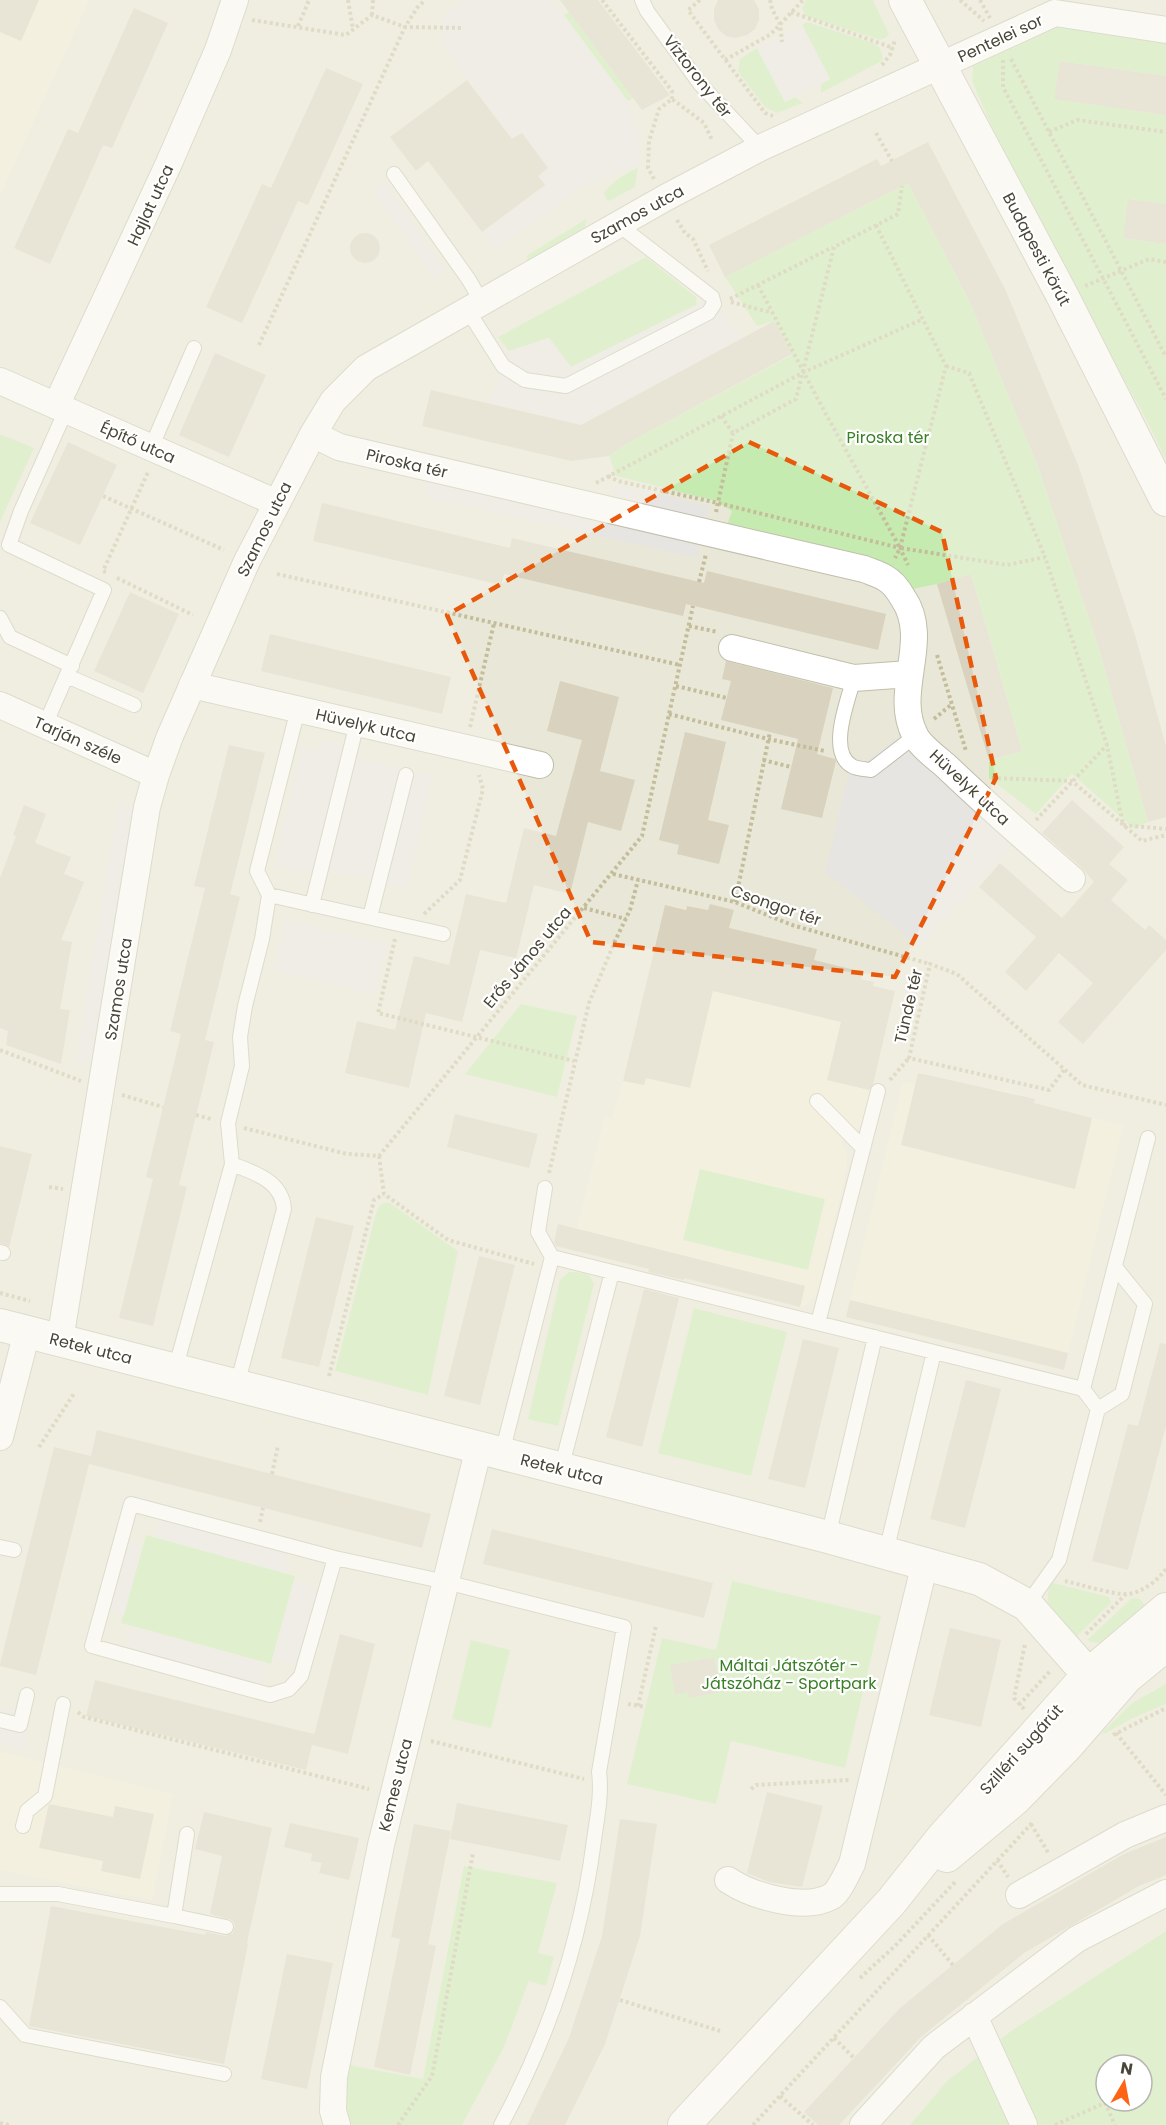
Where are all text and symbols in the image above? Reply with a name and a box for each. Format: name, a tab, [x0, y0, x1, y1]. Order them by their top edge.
street label: Pentelei sor	[954, 9, 1047, 68]
street label: Víztorony tér	[658, 30, 737, 123]
street label: Hajlat utca	[122, 161, 179, 250]
street label: Szamos utca	[586, 179, 688, 250]
street label: Budapesti körút	[997, 189, 1076, 310]
street label: Építő utca	[97, 416, 179, 469]
park label: Piroska tér	[847, 426, 929, 449]
street label: Piroska tér	[364, 443, 450, 484]
street label: Szamos utca	[231, 478, 297, 581]
street label: Hüvelyk utca	[313, 703, 418, 748]
street label: Tarján széle	[30, 711, 126, 770]
street label: Hüvelyk utca	[924, 744, 1015, 831]
street label: Csongor tér	[728, 879, 824, 932]
street label: Erős János utca	[478, 902, 577, 1013]
street label: Szamos utca	[99, 936, 138, 1042]
street label: Tünde tér	[889, 967, 928, 1046]
street label: Retek utca	[47, 1327, 135, 1370]
street label: Retek utca	[518, 1448, 606, 1491]
park label: Máltai Játszótér - Játszóház - Sportpark	[702, 1654, 877, 1695]
street label: Szilléri sugárút	[974, 1699, 1068, 1800]
street label: Kemes utca	[373, 1736, 418, 1834]
north arrow	[1094, 2053, 1154, 2113]
text: N	[1119, 2056, 1134, 2081]

